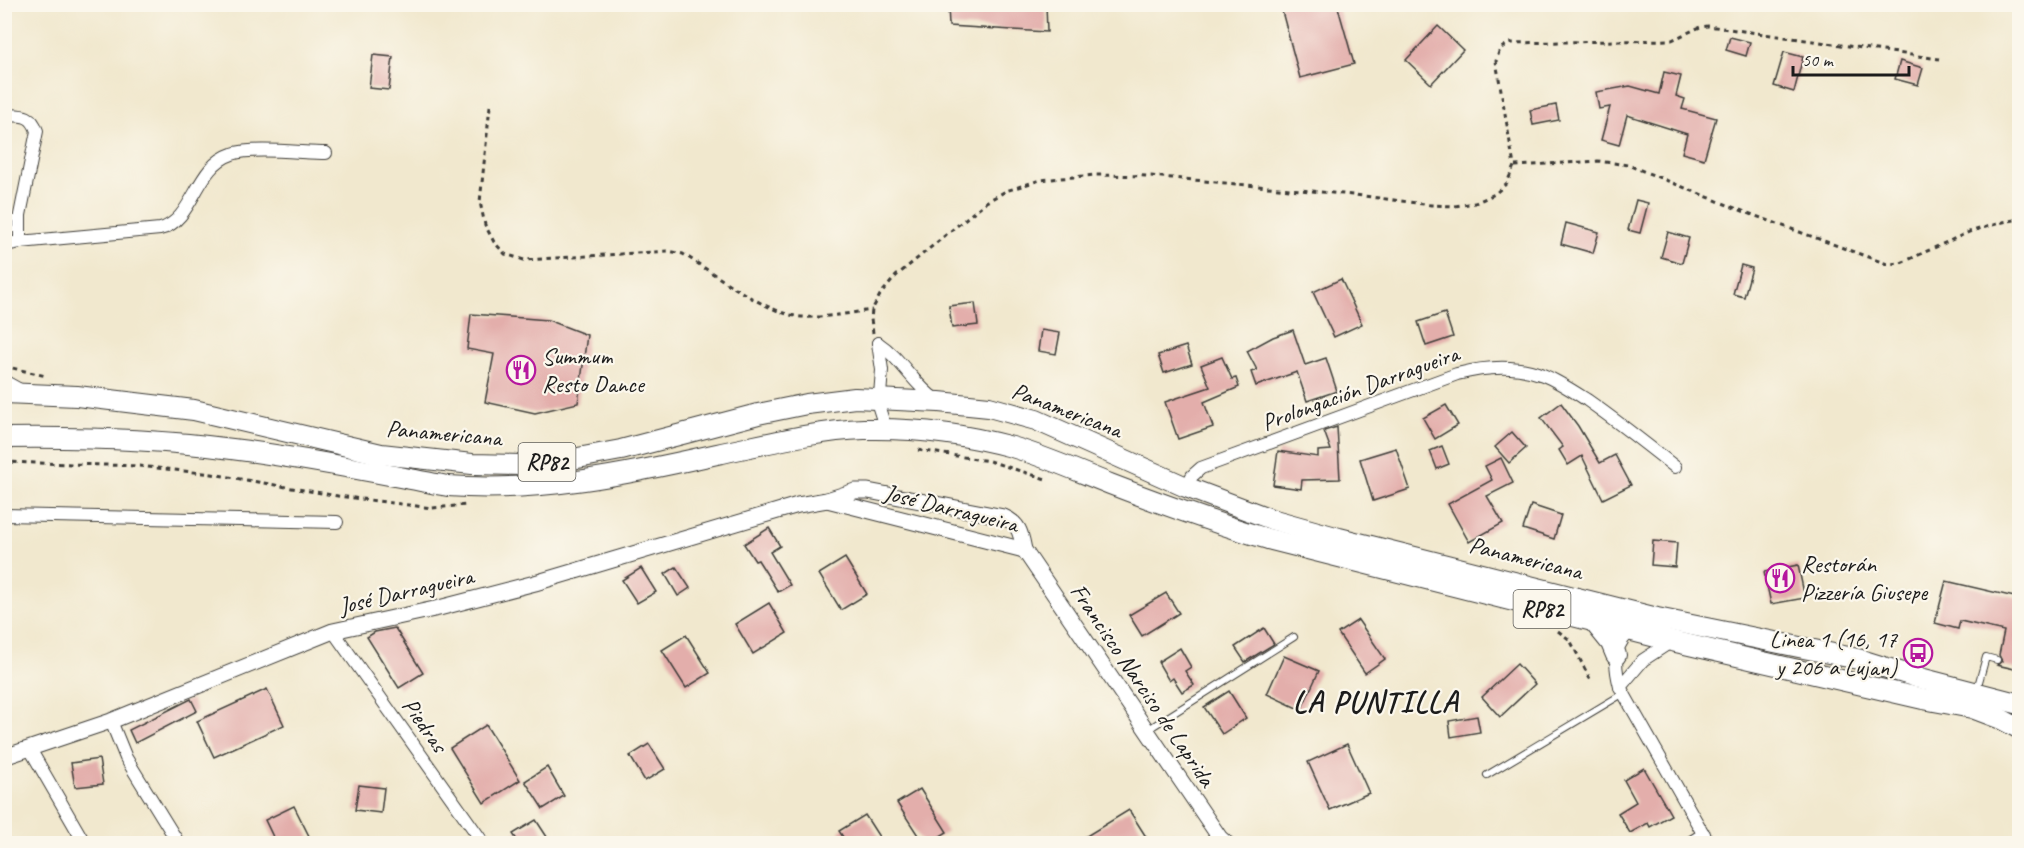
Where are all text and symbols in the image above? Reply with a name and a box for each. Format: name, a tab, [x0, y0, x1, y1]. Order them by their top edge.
scale bar	[1793, 39, 1908, 77]
text: 50 m	[1802, 49, 1835, 71]
street label: Prolongación Darragueira	[1257, 338, 1465, 438]
place label: Summum Resto Dance	[542, 341, 646, 399]
restaurant icon: Summum Resto Dance	[505, 354, 537, 386]
street label: Panamericana	[1008, 375, 1128, 445]
street label: Panamericana	[385, 413, 505, 453]
road number: RP82	[518, 443, 576, 481]
street label: José Darragueira	[880, 477, 1023, 540]
street label: Panamericana	[1466, 529, 1588, 587]
place label: Restorán Pizzería Giusepe	[1801, 549, 1929, 607]
street label: José Darragueira	[335, 561, 478, 621]
restaurant icon: Restorán Pizzería Giusepe	[1764, 562, 1796, 594]
street label: Francisco Narciso de Laprida	[1064, 578, 1223, 794]
road number: RP82	[1514, 590, 1570, 628]
place label: Linea 1 (16, 17 y 206 a Lujan)	[1770, 624, 1898, 682]
bus stop icon: Linea 1 (16, 17 y 206 a Lujan)	[1902, 637, 1934, 669]
district label: LA PUNTILLA	[1293, 683, 1460, 721]
street label: Piedras	[396, 692, 455, 760]

